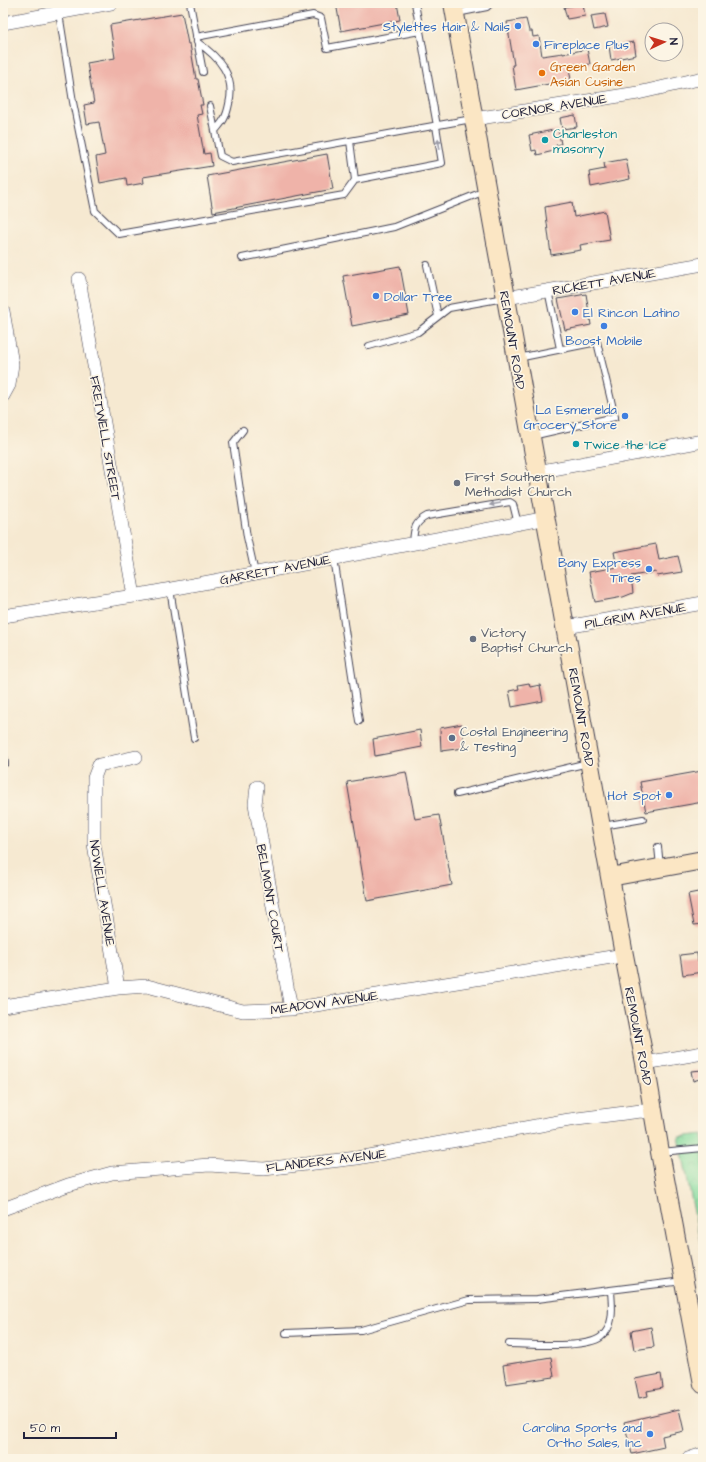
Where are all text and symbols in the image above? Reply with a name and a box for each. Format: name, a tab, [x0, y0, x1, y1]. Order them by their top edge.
place label: Stylettes Hair & Nails	[383, 18, 510, 37]
marker: Stylettes Hair & Nails	[513, 21, 523, 31]
north arrow	[644, 22, 684, 62]
place label: Fireplace Plus	[544, 36, 629, 54]
text: N	[666, 37, 681, 45]
marker: Fireplace Plus	[531, 39, 541, 49]
place label: Green Garden Asian Cusine	[550, 58, 635, 91]
marker: Green Garden Asian Cusine	[537, 68, 547, 78]
street label: CORNOR AVENUE	[500, 90, 608, 124]
place label: Charleston masonry	[553, 125, 618, 159]
marker: Charleston masonry	[540, 135, 550, 145]
one-way arrow	[436, 138, 442, 151]
street label: RICKETT AVENUE	[551, 264, 658, 300]
place label: Dollar Tree	[384, 288, 452, 306]
street label: REMOUNT ROAD	[494, 289, 530, 391]
marker: Dollar Tree	[371, 291, 381, 301]
place label: El Rincon Latino	[583, 304, 680, 322]
marker: El Rincon Latino	[570, 307, 580, 317]
marker: Boost Mobile	[599, 321, 609, 331]
place label: Boost Mobile	[565, 332, 643, 350]
street label: FRETWELL STREET	[85, 374, 125, 503]
place label: La Esmerelda Grocery Store	[524, 401, 617, 435]
marker: La Esmerelda Grocery Store	[620, 411, 630, 421]
place label: Twice the Ice	[584, 436, 666, 454]
marker: Twice the Ice	[571, 439, 581, 449]
place label: First Southern Methodist Church	[465, 468, 572, 501]
marker: First Southern Methodist Church	[452, 478, 462, 488]
one-way arrow	[489, 501, 501, 507]
street label: GARRETT AVENUE	[218, 550, 332, 590]
place label: Bany Express Tires	[558, 554, 641, 587]
marker: Bany Express Tires	[644, 564, 654, 574]
street label: PILGRIM AVENUE	[583, 598, 688, 634]
place label: Victory Baptist Church	[481, 624, 573, 657]
marker: Victory Baptist Church	[468, 634, 478, 644]
street label: REMOUNT ROAD	[563, 666, 599, 768]
place label: Costal Engineering & Testing	[460, 723, 568, 757]
marker: Costal Engineering & Testing	[447, 733, 457, 743]
place label: Hot Spot	[607, 787, 662, 805]
marker: Hot Spot	[664, 790, 674, 800]
street label: NOWELL AVENUE	[85, 839, 119, 948]
street label: BELMONT COURT	[252, 843, 289, 955]
street label: REMOUNT ROAD	[620, 985, 656, 1088]
street label: MEADOW AVENUE	[269, 986, 379, 1019]
street label: FLANDERS AVENUE	[265, 1145, 387, 1177]
scale bar	[24, 1414, 116, 1440]
place label: Carolina Sports and Ortho Sales, Inc	[523, 1419, 642, 1452]
text: 50 m	[30, 1420, 61, 1437]
marker: Carolina Sports and Ortho Sales, Inc	[645, 1429, 655, 1439]

